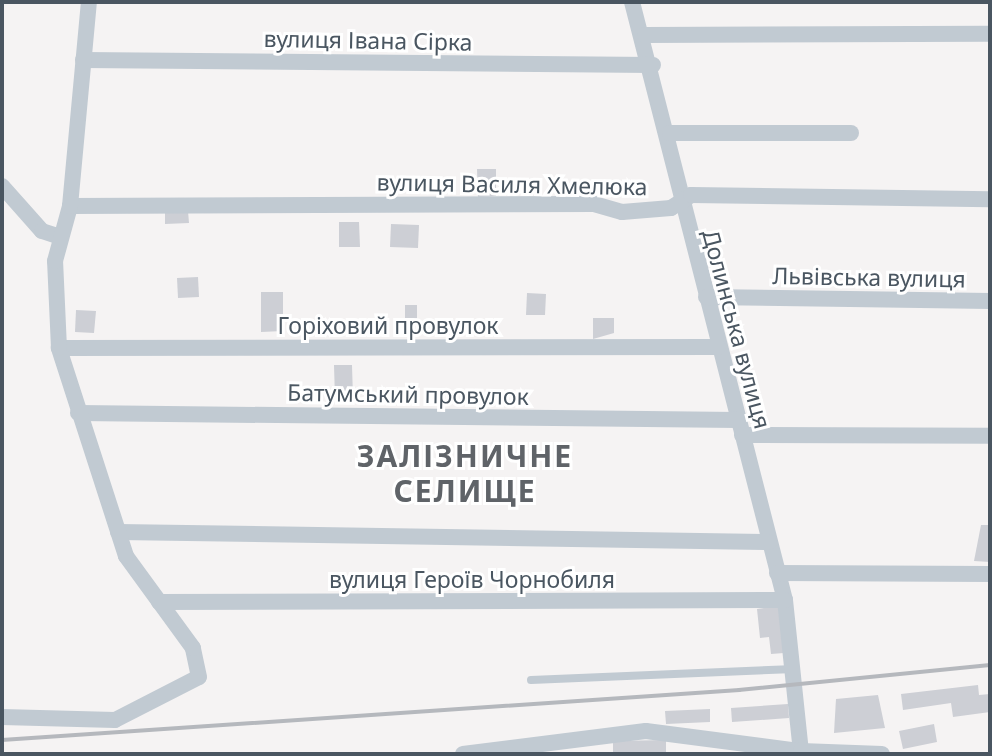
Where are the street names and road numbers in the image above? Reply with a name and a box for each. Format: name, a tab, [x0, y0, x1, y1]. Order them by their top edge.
street label: вулиця Івана Сірка	[263, 24, 473, 56]
street label: вулиця Василя Хмелюка	[376, 168, 648, 200]
street label: Долинська вулиця	[697, 226, 777, 432]
street label: Львівська вулиця	[772, 262, 966, 292]
street label: Горіховий провулок	[277, 311, 499, 339]
street label: Батумський провулок	[287, 378, 529, 410]
street label: вулиця Героїв Чорнобиля	[329, 565, 615, 593]

